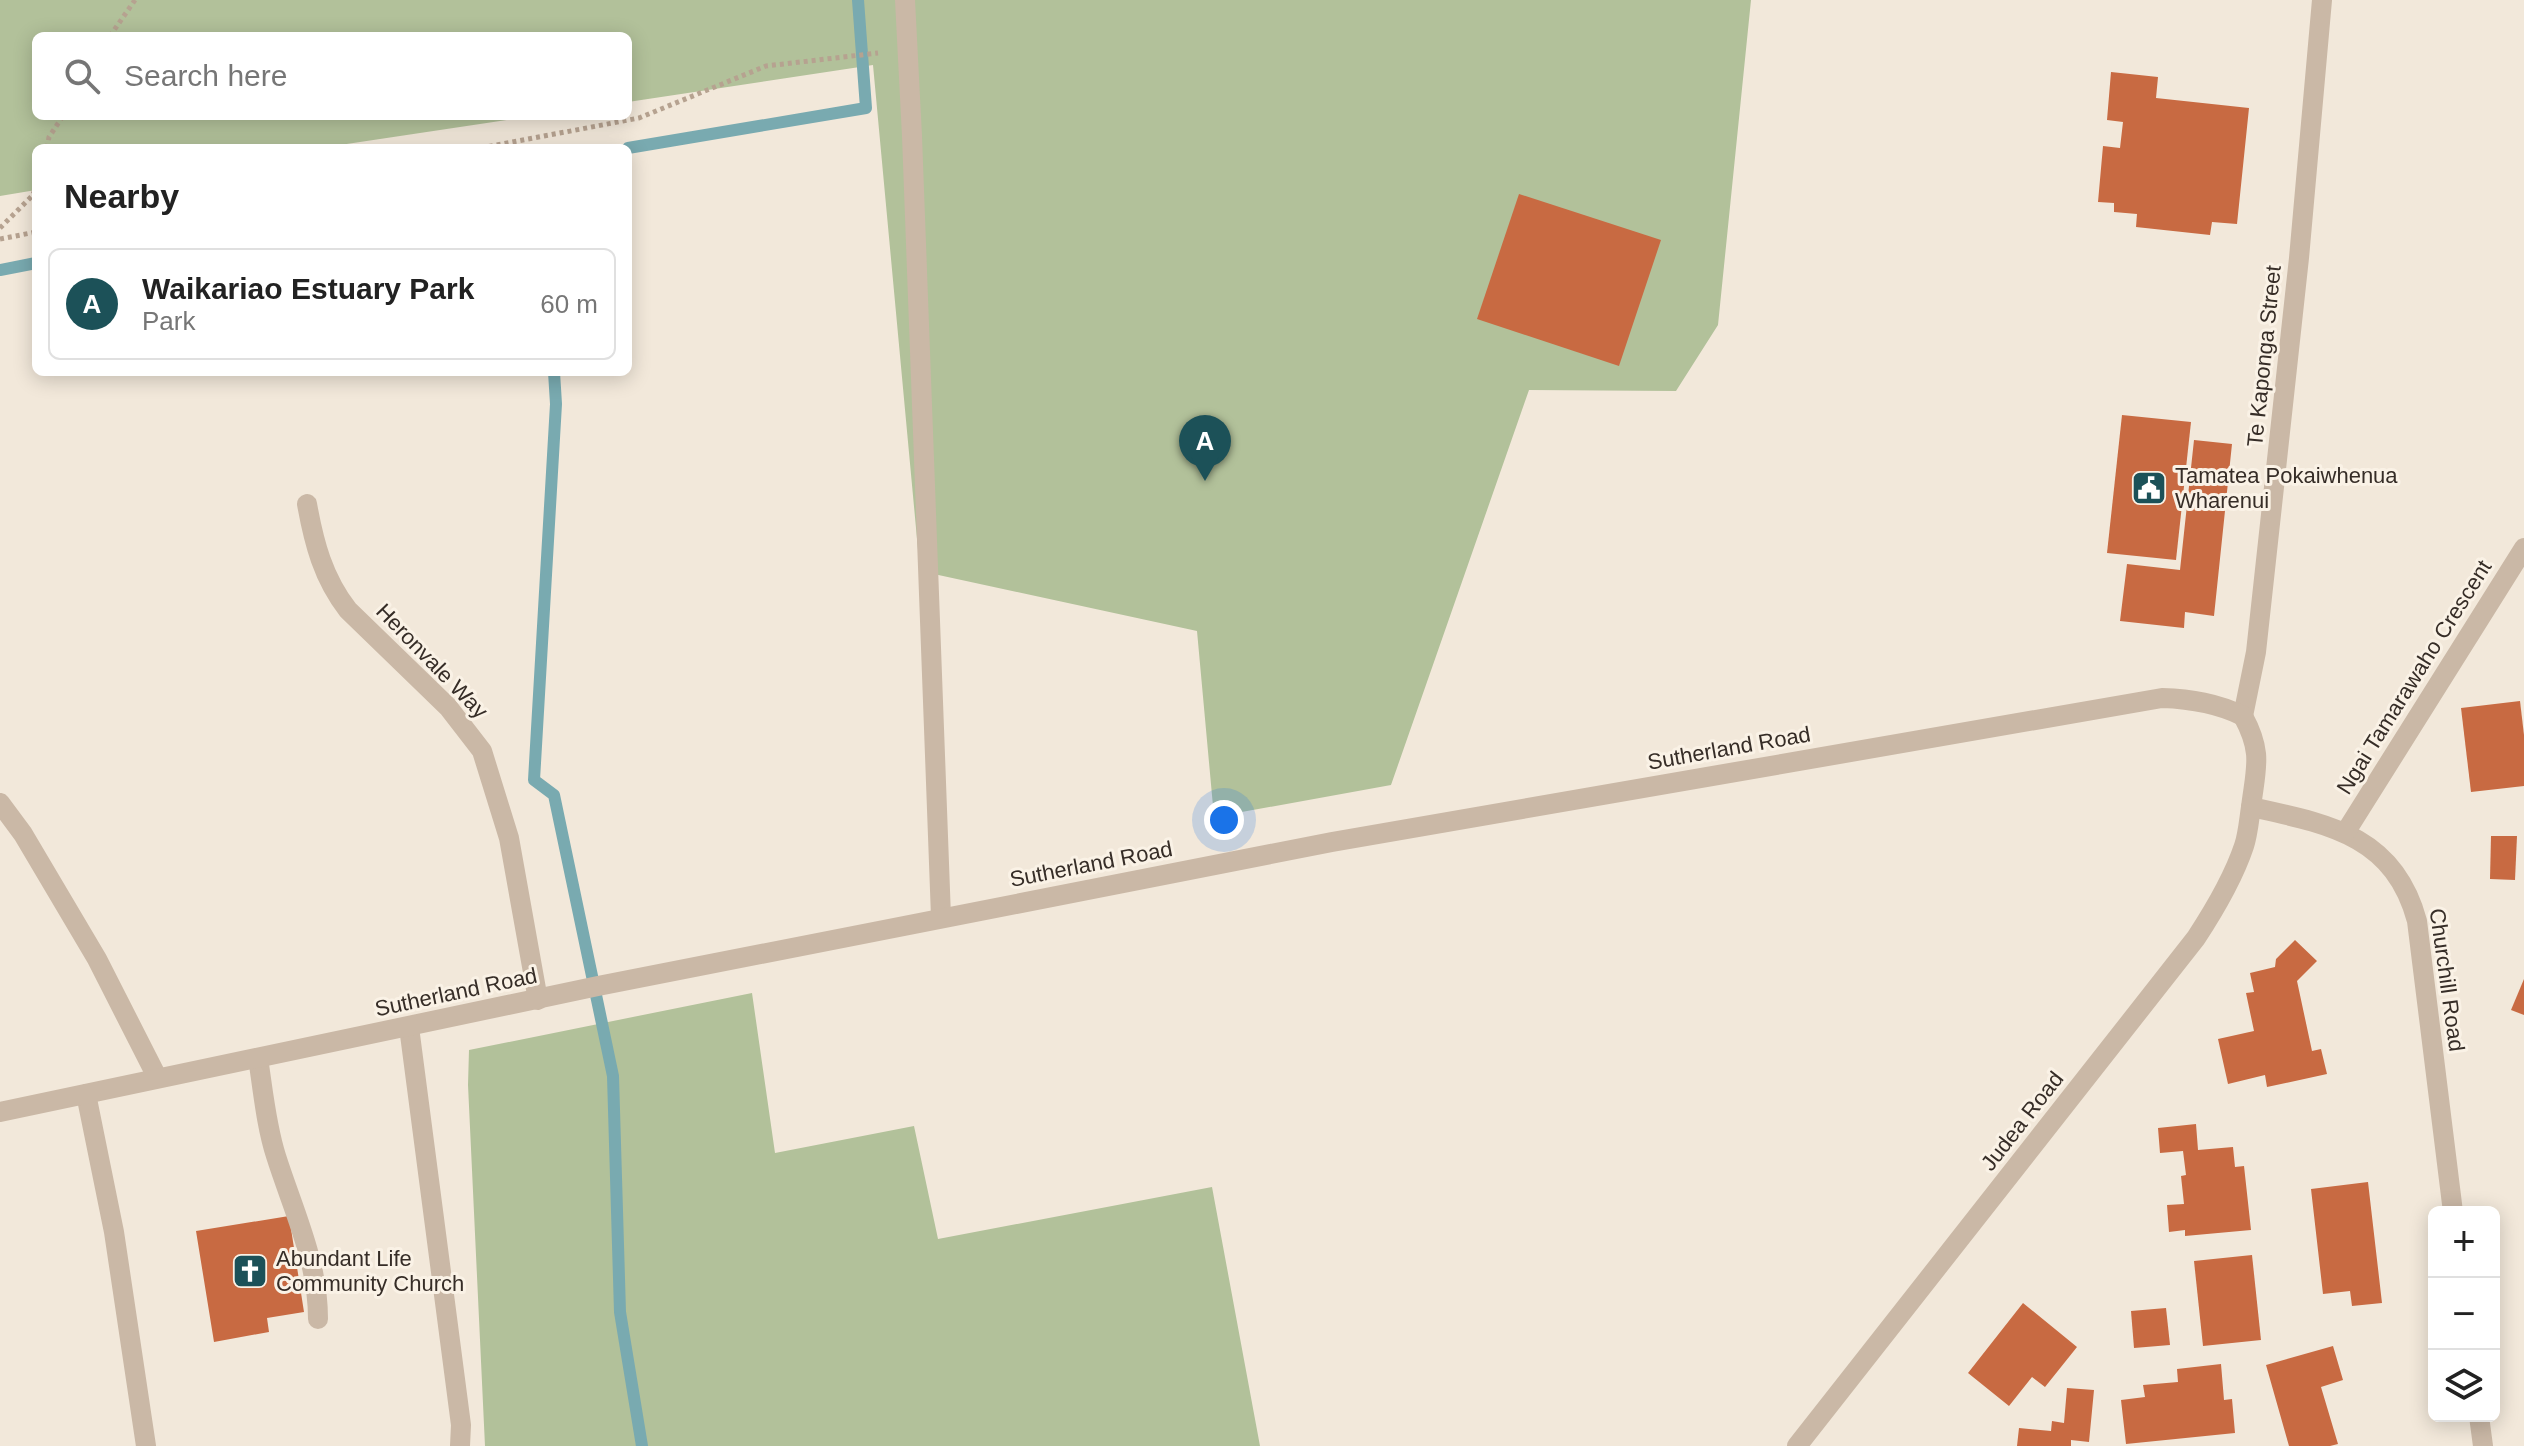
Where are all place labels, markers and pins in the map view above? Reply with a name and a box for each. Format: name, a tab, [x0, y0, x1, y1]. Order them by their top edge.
pin: A	[1179, 415, 1231, 481]
place label: Tamatea Pokaiwhenua Wharenui	[2175, 463, 2398, 513]
public building icon: Tamatea Pokaiwhenua Wharenui	[2130, 469, 2168, 507]
place label: Abundant Life Community Church	[276, 1246, 464, 1296]
church icon: Abundant Life Community Church	[231, 1252, 269, 1290]

